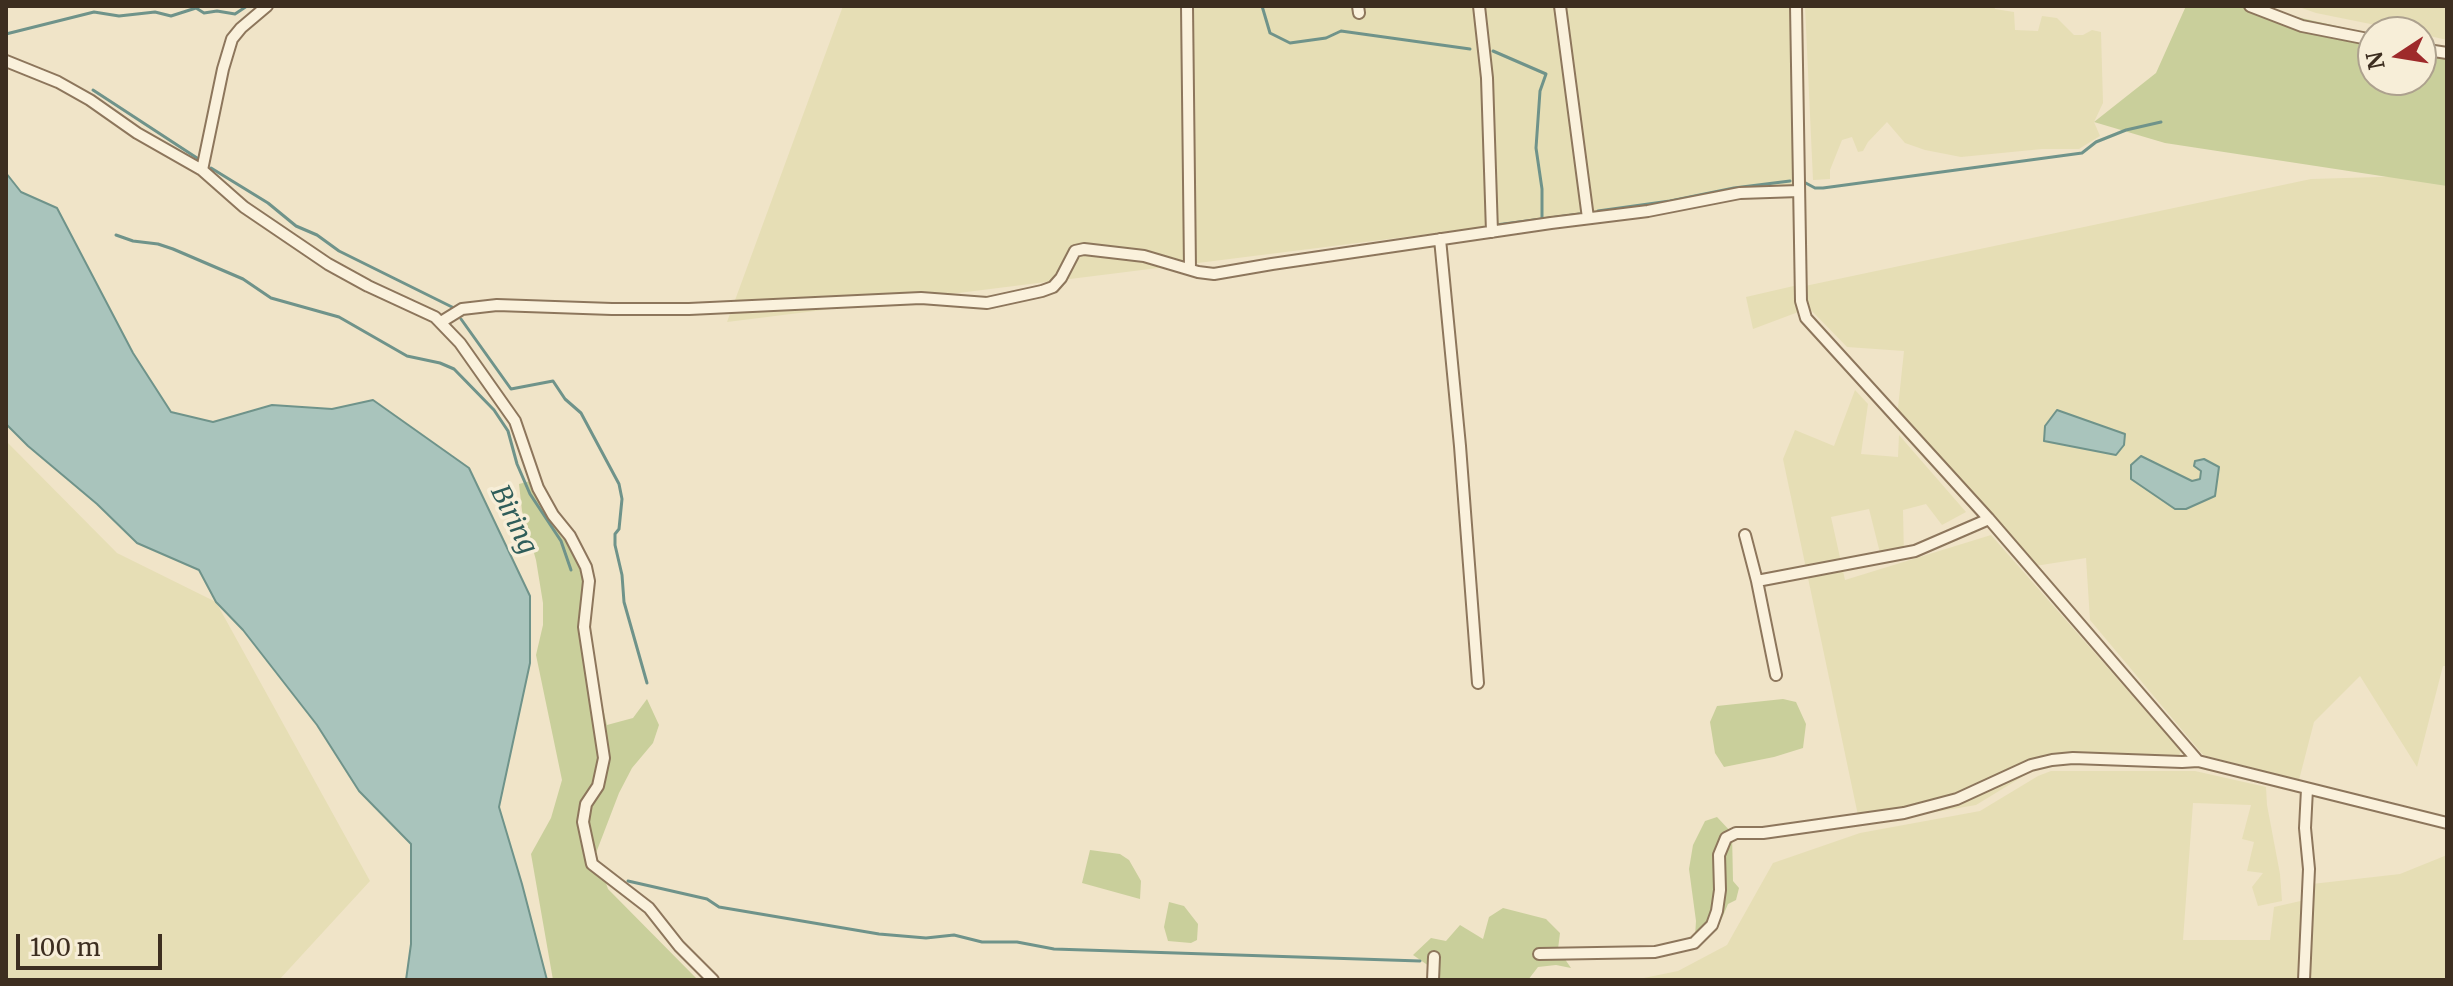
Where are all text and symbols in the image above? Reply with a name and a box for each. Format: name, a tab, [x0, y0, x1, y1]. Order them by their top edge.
north arrow	[2357, 16, 2437, 96]
text: N	[2360, 49, 2391, 72]
water label: Biring	[483, 481, 543, 559]
scale bar	[20, 918, 166, 968]
text: 100 m	[30, 932, 100, 963]

